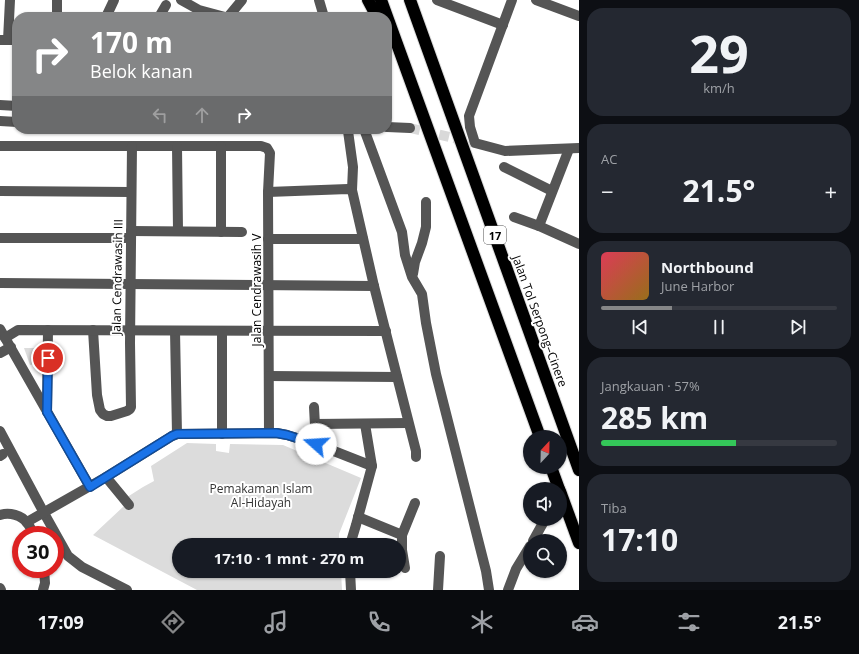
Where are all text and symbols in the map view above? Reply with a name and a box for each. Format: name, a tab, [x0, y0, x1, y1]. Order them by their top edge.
text: 29	[689, 17, 749, 88]
text: 170 m	[90, 23, 173, 61]
icon: right	[24, 28, 76, 80]
text: Belok kanan	[90, 59, 193, 83]
text: km/h	[703, 79, 735, 97]
icon: left	[149, 104, 171, 126]
icon: ahead	[191, 104, 213, 126]
icon: right	[233, 104, 255, 126]
text: AC	[601, 150, 617, 168]
text: 21.5°	[683, 170, 755, 211]
text: −	[601, 176, 614, 206]
text: +	[824, 176, 837, 206]
street label: Jalan Cendrawasih III	[107, 219, 127, 336]
road number: 17	[484, 226, 506, 244]
street label: Jalan Cendrawasih V	[248, 233, 265, 347]
street label: Jalan Tol Serpong–Cinere	[508, 252, 572, 389]
text: Northbound	[661, 257, 754, 277]
text: June Harbor	[661, 277, 734, 295]
icon: previous	[629, 316, 651, 338]
icon: pause	[708, 316, 730, 338]
icon: next	[787, 316, 809, 338]
pin	[31, 341, 65, 375]
icon: arrive	[37, 347, 59, 369]
text: Jangkauan · 57%	[601, 377, 700, 395]
text: 285 km	[601, 397, 708, 438]
position arrow	[295, 423, 337, 465]
north arrow	[523, 430, 567, 474]
map controls	[523, 430, 567, 578]
park label: Pemakaman Islam Al-Hidayah	[210, 480, 312, 511]
button: sound	[523, 482, 567, 526]
text: Tiba	[601, 499, 627, 517]
text: 17:10	[601, 519, 678, 560]
speed limit sign: 30	[12, 526, 64, 578]
button: search	[523, 534, 567, 578]
text: 17:10 · 1 mnt · 270 m	[214, 548, 364, 568]
icon: directions	[159, 608, 187, 636]
icon: music	[262, 608, 290, 636]
icon: phone	[365, 608, 393, 636]
icon: climate	[468, 608, 496, 636]
icon: car	[571, 608, 599, 636]
icon: filters	[675, 608, 703, 636]
text: 17:09	[38, 610, 84, 634]
text: 21.5°	[778, 610, 821, 634]

